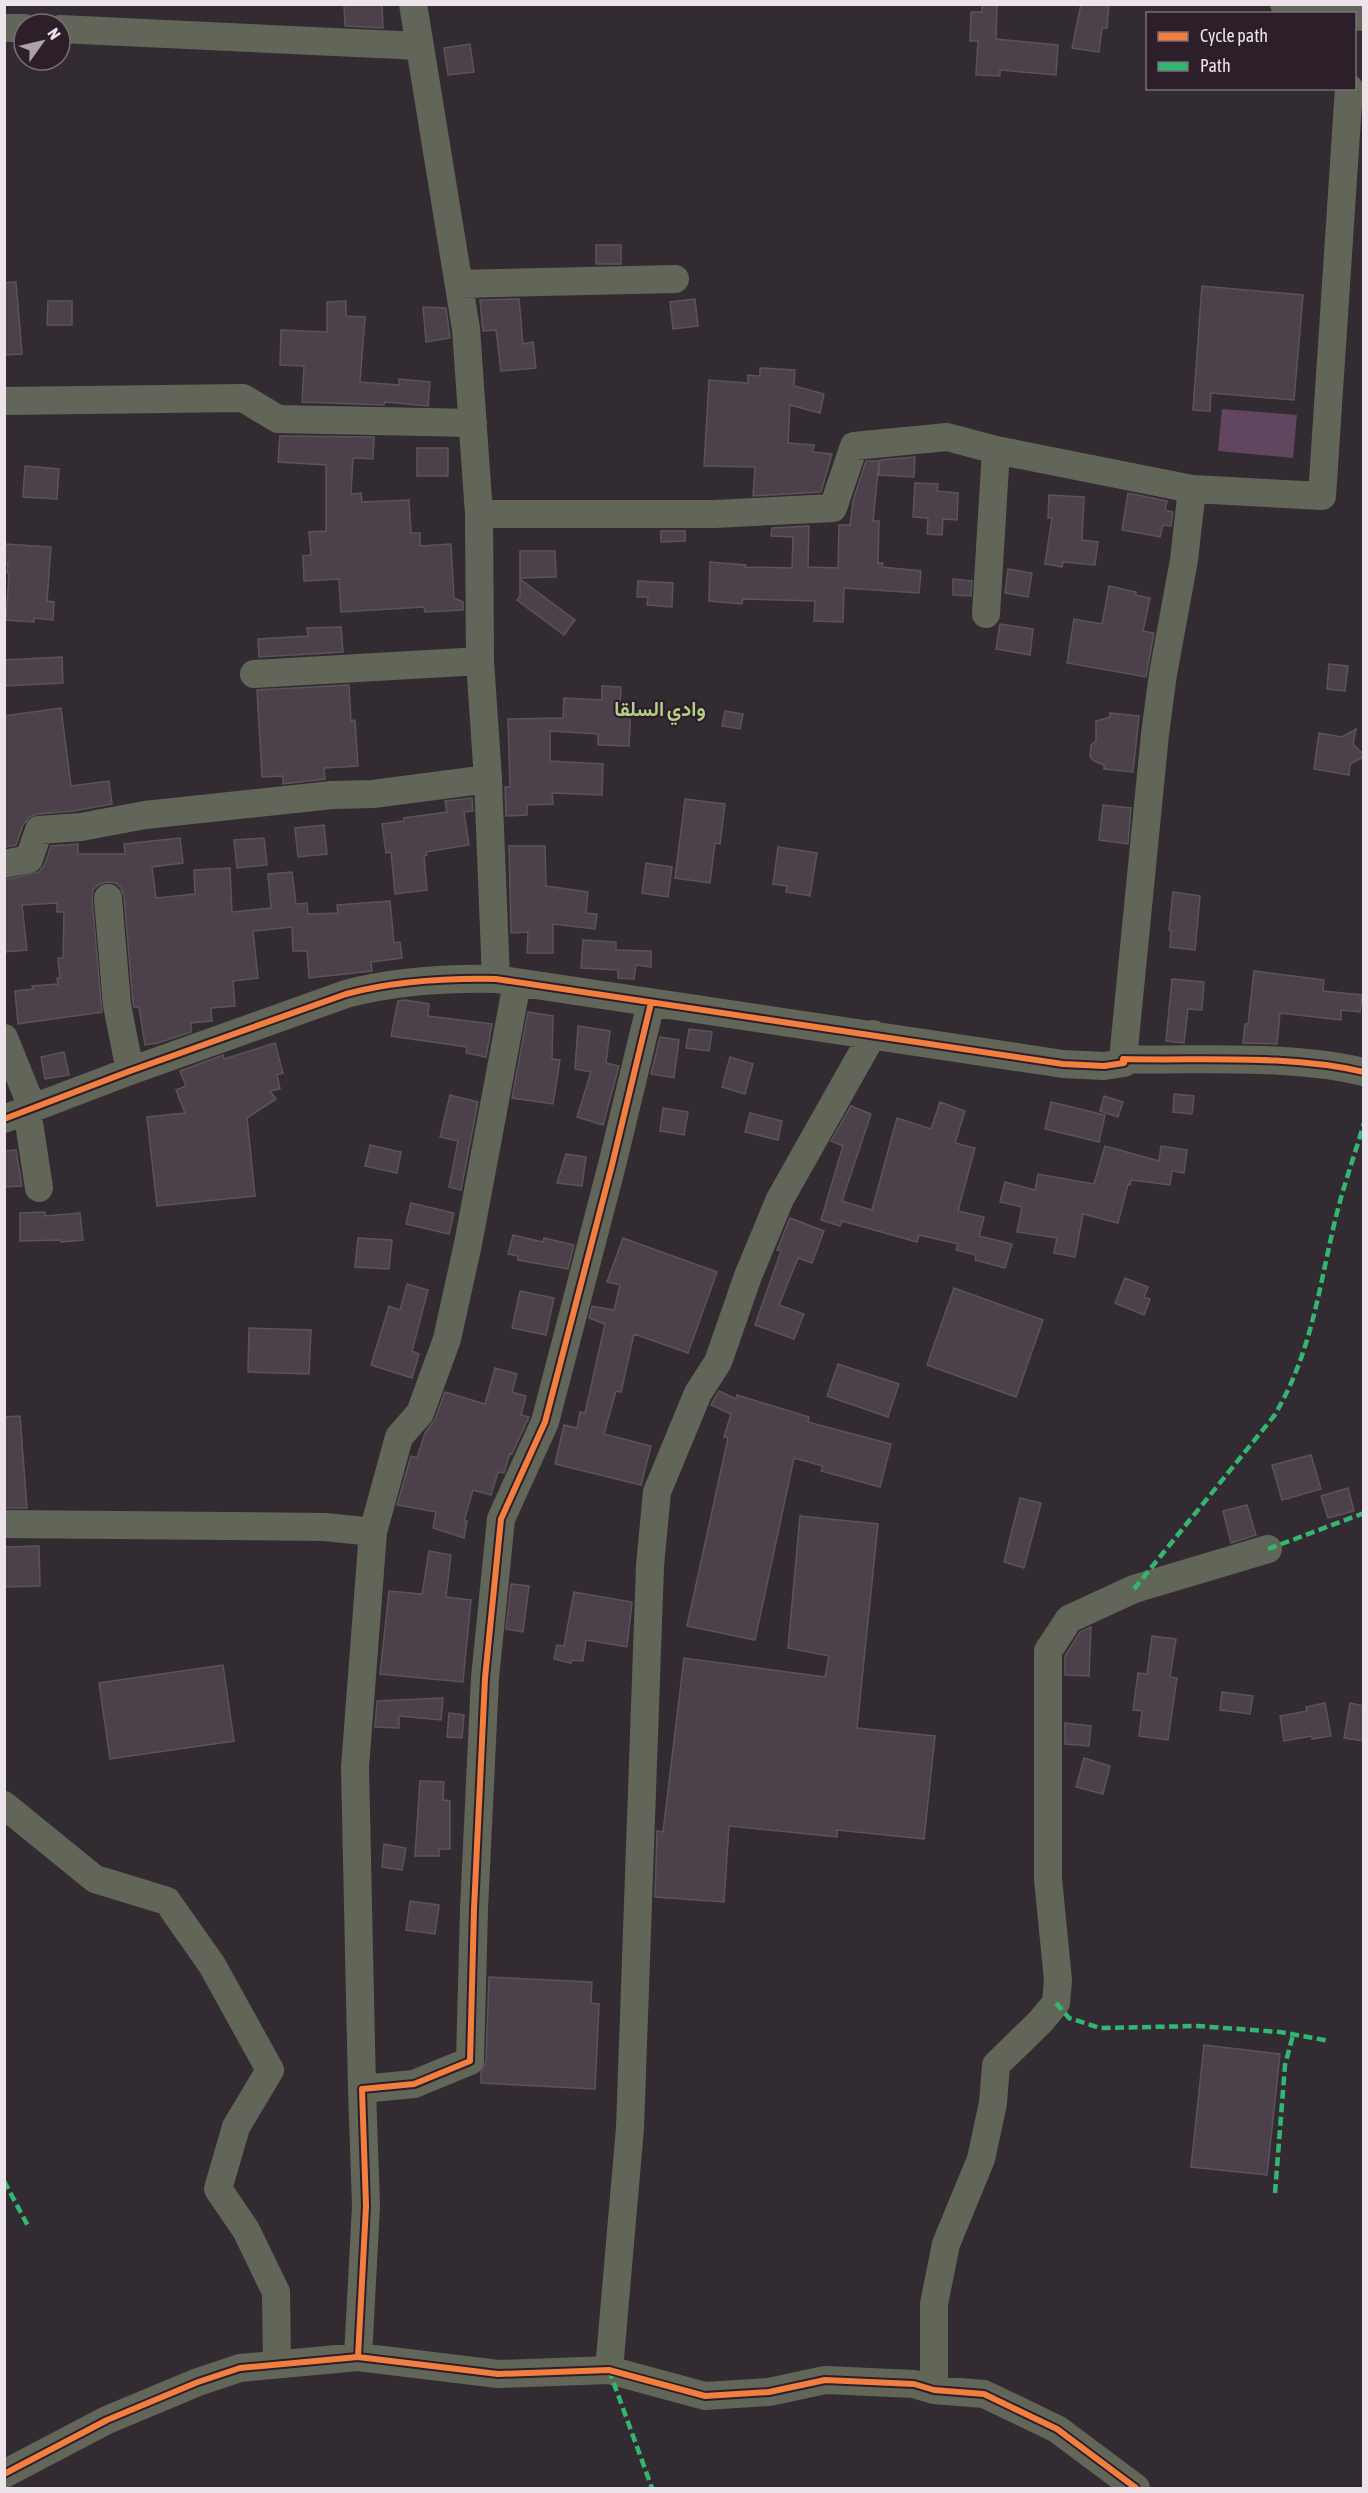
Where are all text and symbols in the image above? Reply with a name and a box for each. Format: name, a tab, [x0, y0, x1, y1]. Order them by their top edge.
north arrow	[12, 12, 72, 72]
legend	[1146, 12, 1356, 90]
text: N	[44, 25, 65, 43]
text: Cycle path	[1200, 25, 1268, 46]
text: Path	[1200, 55, 1231, 76]
district label: وادي السلقا	[614, 697, 706, 726]

